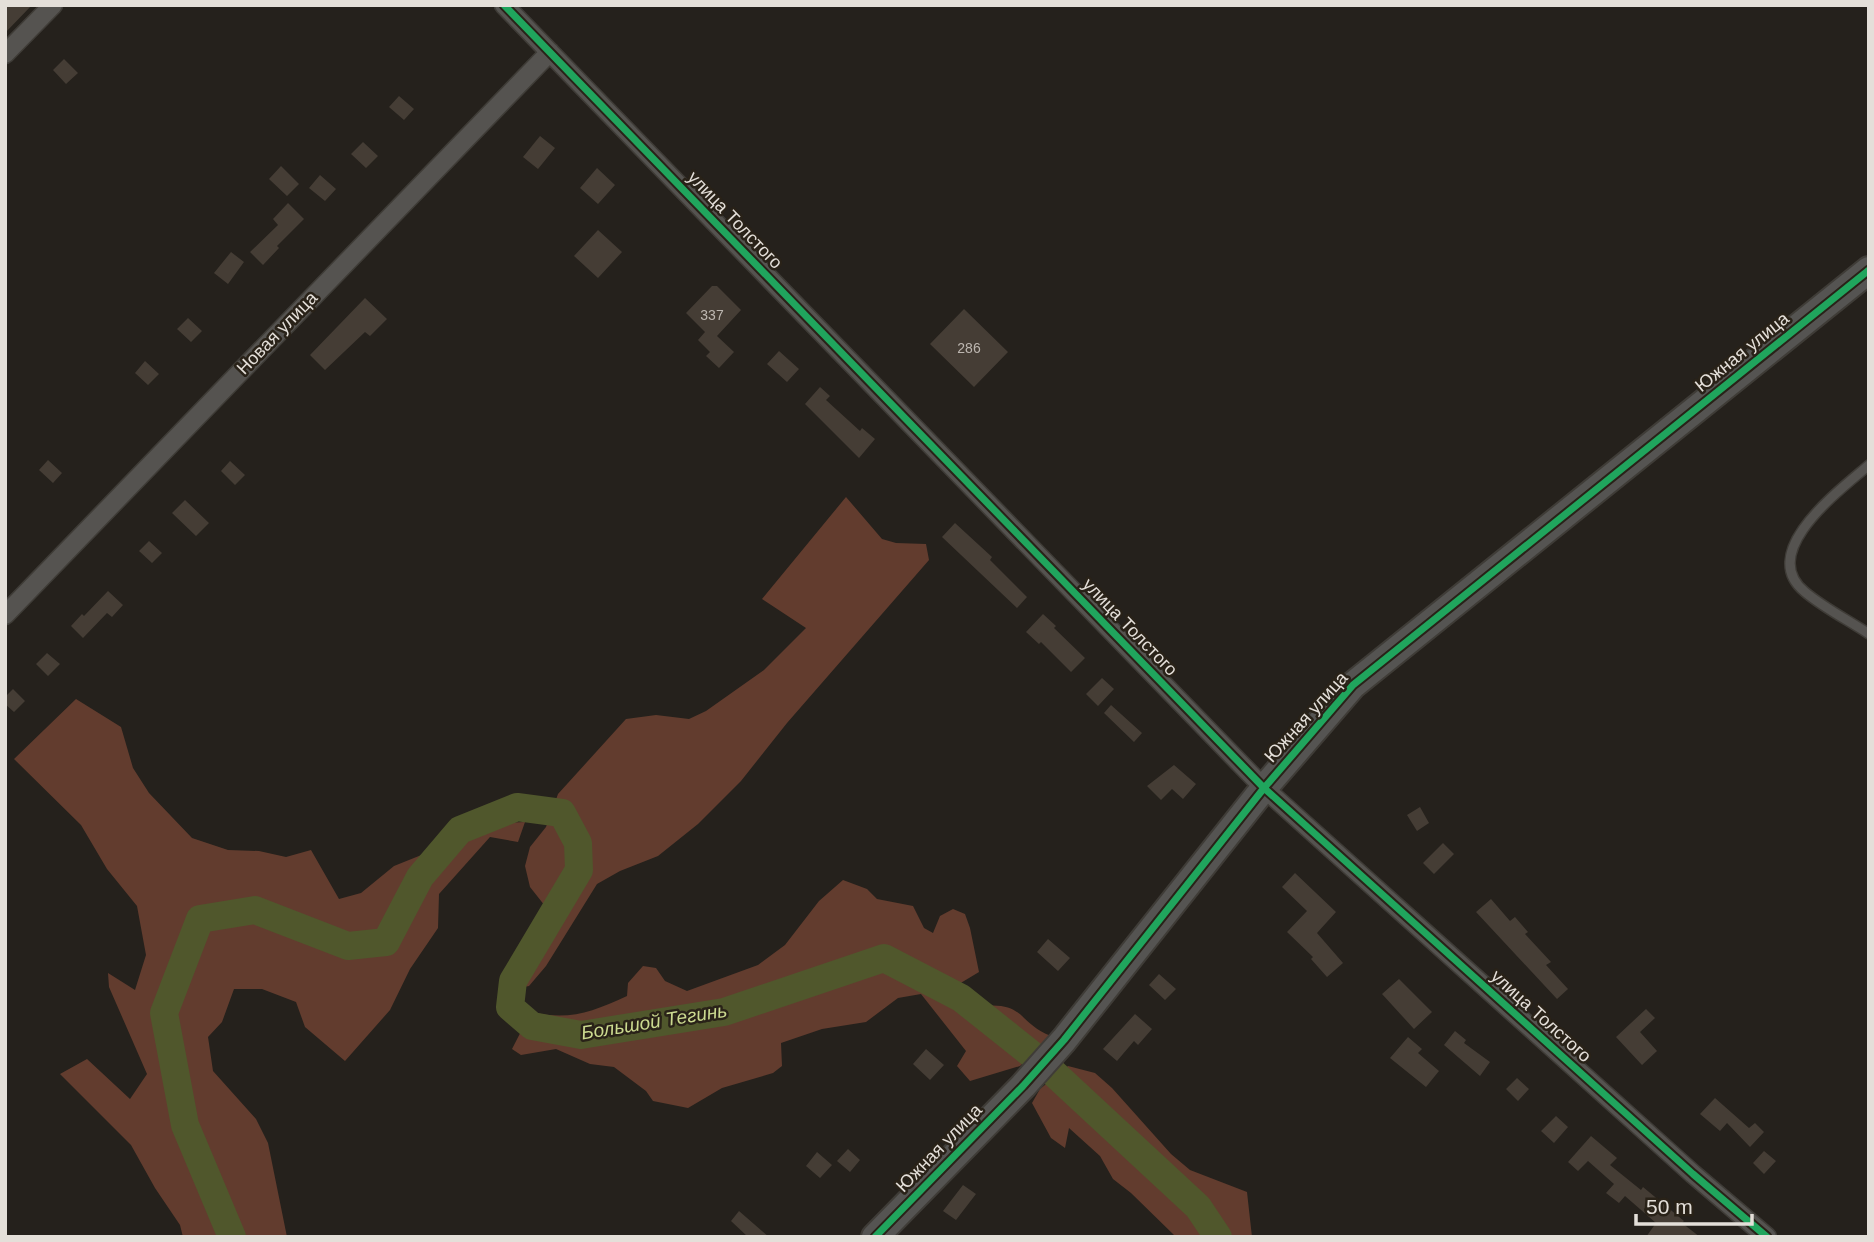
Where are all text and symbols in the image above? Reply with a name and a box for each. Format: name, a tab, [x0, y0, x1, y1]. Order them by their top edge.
street label: улица Толстого	[684, 167, 786, 273]
street label: Новая улица	[233, 287, 322, 378]
house number: 337	[700, 307, 724, 323]
street label: Южная улица	[1691, 308, 1794, 396]
house number: 286	[957, 340, 981, 356]
street label: улица Толстого	[1079, 574, 1181, 680]
street label: Южная улица	[1260, 667, 1352, 766]
street label: улица Толстого	[1487, 966, 1595, 1066]
water label: Большой Тегинь	[580, 1000, 728, 1043]
street label: Южная улица	[892, 1099, 987, 1196]
scale bar	[1636, 1182, 1752, 1226]
text: 50 m	[1646, 1195, 1693, 1218]

